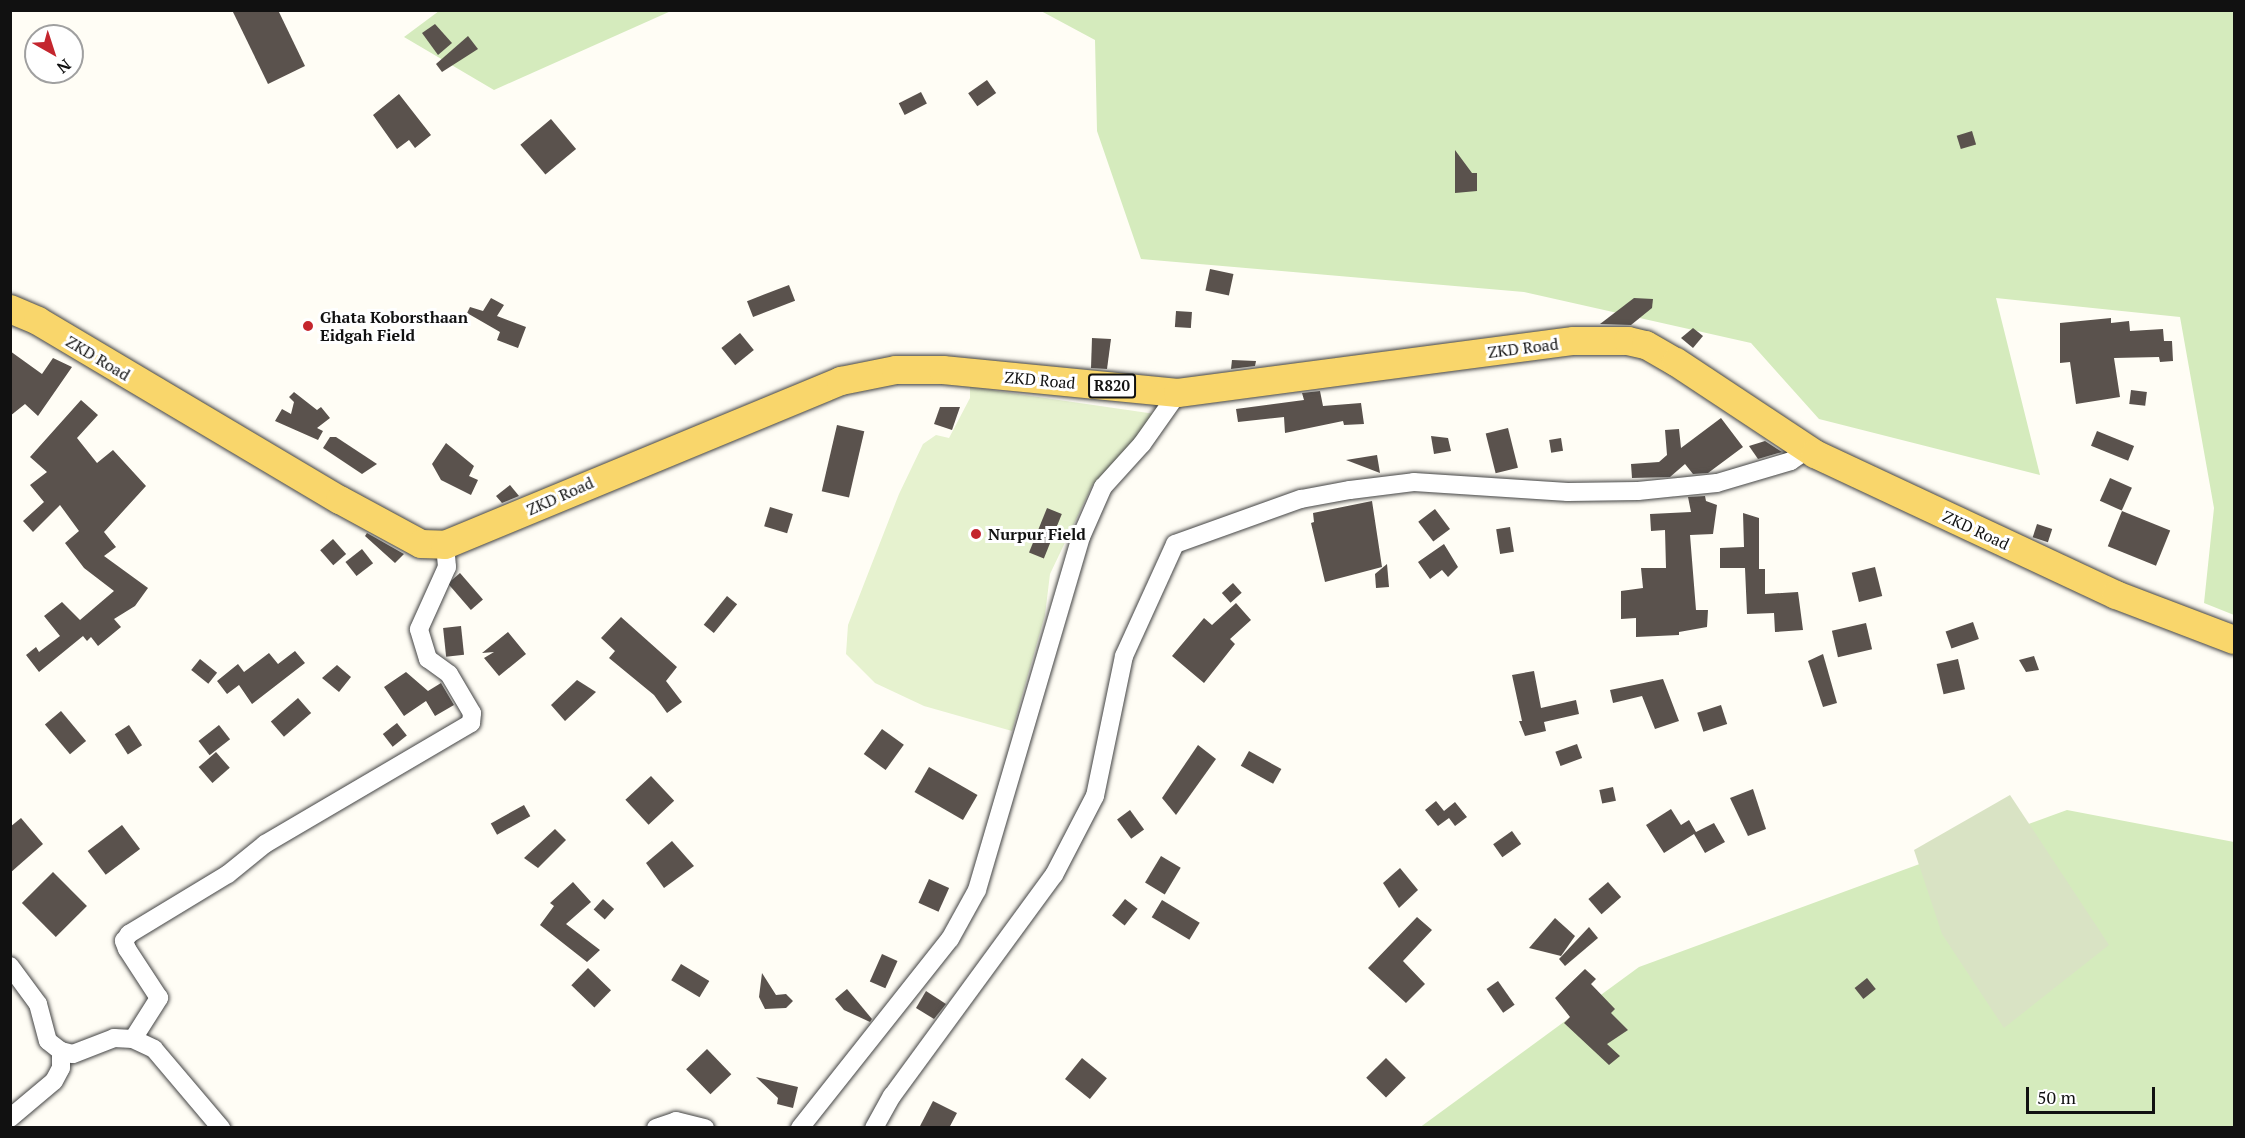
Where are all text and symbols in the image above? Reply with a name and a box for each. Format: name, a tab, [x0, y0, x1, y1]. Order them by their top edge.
north arrow	[24, 24, 84, 84]
text: N	[52, 54, 76, 79]
place label: Ghata Koborsthaan Eidgah Field	[320, 307, 468, 345]
marker: Ghata Koborsthaan Eidgah Field	[301, 319, 315, 333]
street label: ZKD Road	[63, 331, 133, 385]
street label: ZKD Road	[1487, 334, 1559, 362]
street label: ZKD Road	[1004, 367, 1076, 393]
road number: R820	[1088, 374, 1136, 398]
street label: ZKD Road	[524, 473, 596, 519]
street label: ZKD Road	[1940, 506, 2012, 554]
place label: Nurpur Field	[988, 524, 1086, 544]
marker: Nurpur Field	[969, 527, 983, 541]
scale bar	[2029, 1075, 2158, 1113]
text: 50 m	[2037, 1085, 2076, 1109]

